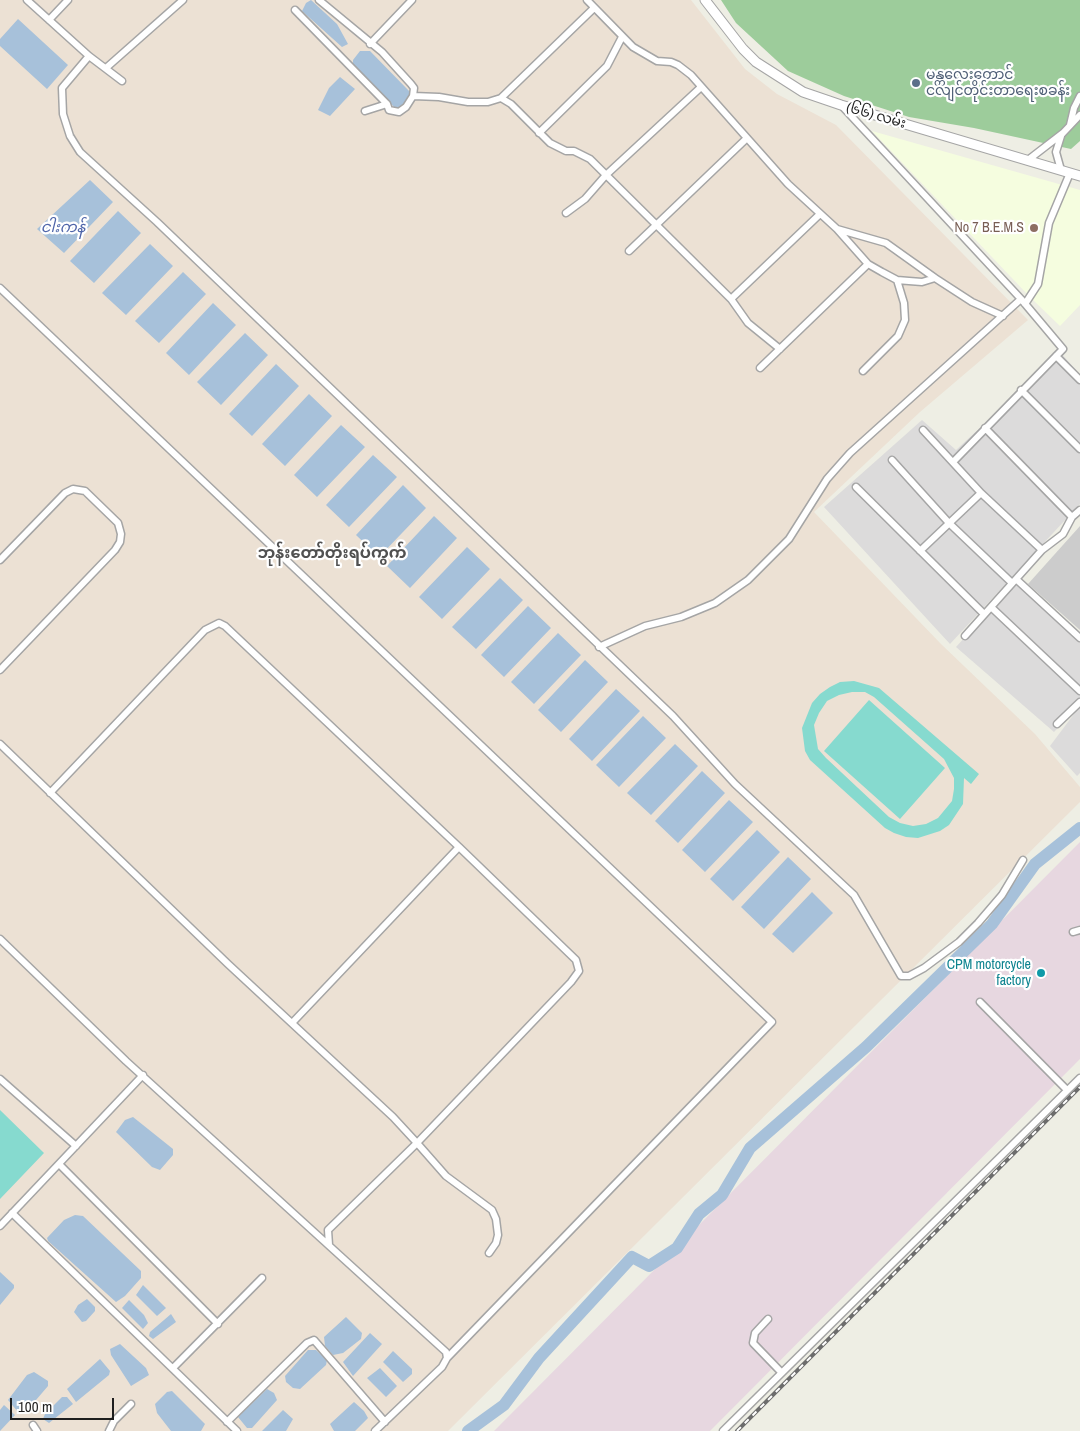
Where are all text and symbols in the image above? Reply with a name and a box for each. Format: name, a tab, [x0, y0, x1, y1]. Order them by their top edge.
place label: မန္တလေးတောင် ငလျင်တိုင်းတာရေးစခန်း	[926, 67, 1070, 100]
marker: မန္တလေးတောင် ငလျင်တိုင်းတာရေးစခန်း	[910, 77, 922, 89]
street label: (၆၆) လမ်း	[844, 100, 908, 132]
water label: ငါးကန်	[41, 219, 85, 237]
place label: No 7 B.E.M.S	[954, 220, 1024, 236]
marker: No 7 B.E.M.S	[1028, 222, 1040, 234]
district label: ဘုန်းတော်တိုးရပ်ကွက်	[258, 544, 406, 564]
place label: CPM motorcycle factory	[947, 957, 1031, 990]
marker: CPM motorcycle factory	[1035, 967, 1047, 979]
scale bar	[12, 1388, 116, 1420]
text: 100 m	[18, 1396, 52, 1417]

